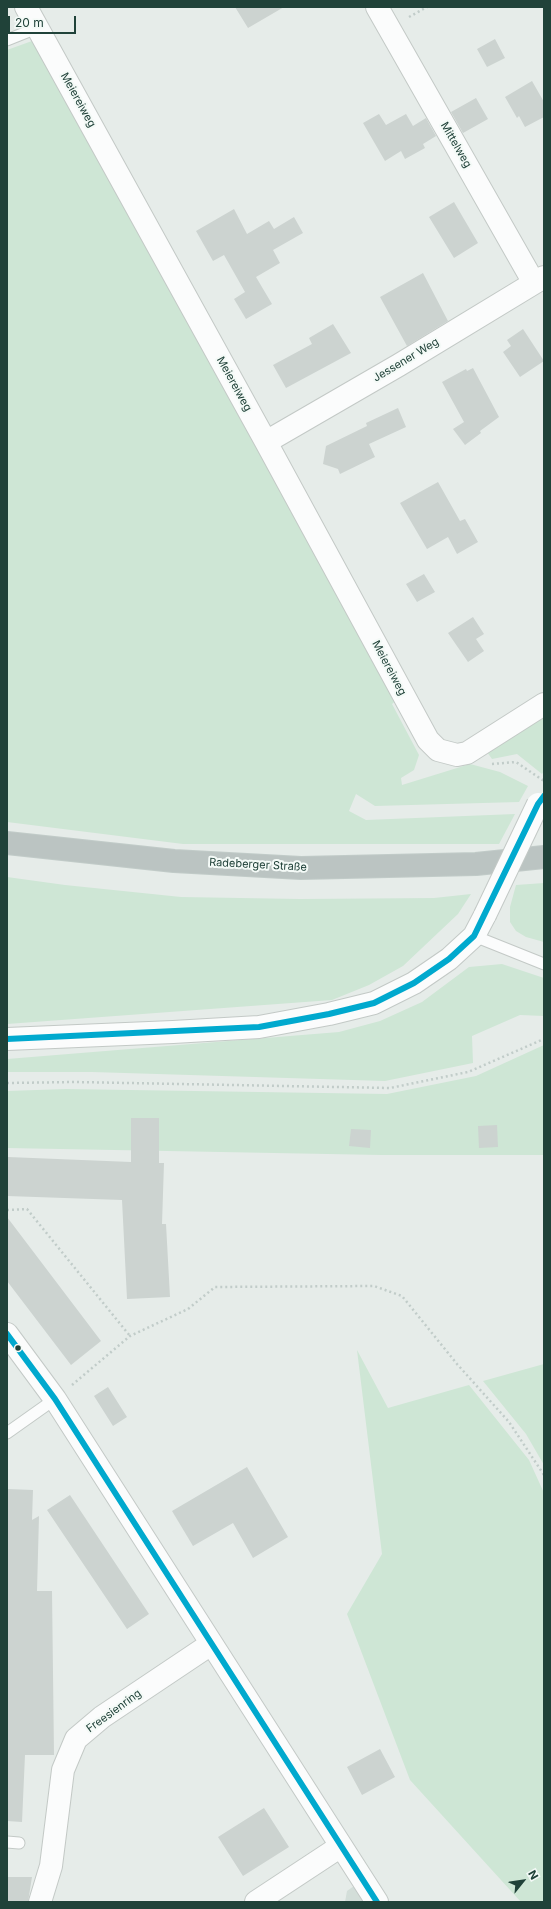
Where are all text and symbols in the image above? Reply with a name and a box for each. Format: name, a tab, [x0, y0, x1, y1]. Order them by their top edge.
scale bar	[10, 8, 78, 34]
text: 20 m	[15, 15, 44, 30]
street label: Meiereiweg	[58, 70, 98, 130]
street label: Mittelweg	[438, 120, 474, 170]
street label: Jessener Weg	[371, 335, 441, 385]
street label: Meiereiweg	[214, 354, 254, 414]
street label: Meiereiweg	[369, 638, 409, 698]
street label: Radeberger Straße	[209, 856, 307, 874]
unlabelled marker	[13, 1343, 23, 1353]
street label: Freesienring	[84, 1687, 144, 1735]
north arrow	[503, 1861, 543, 1901]
text: N	[525, 1868, 542, 1882]

